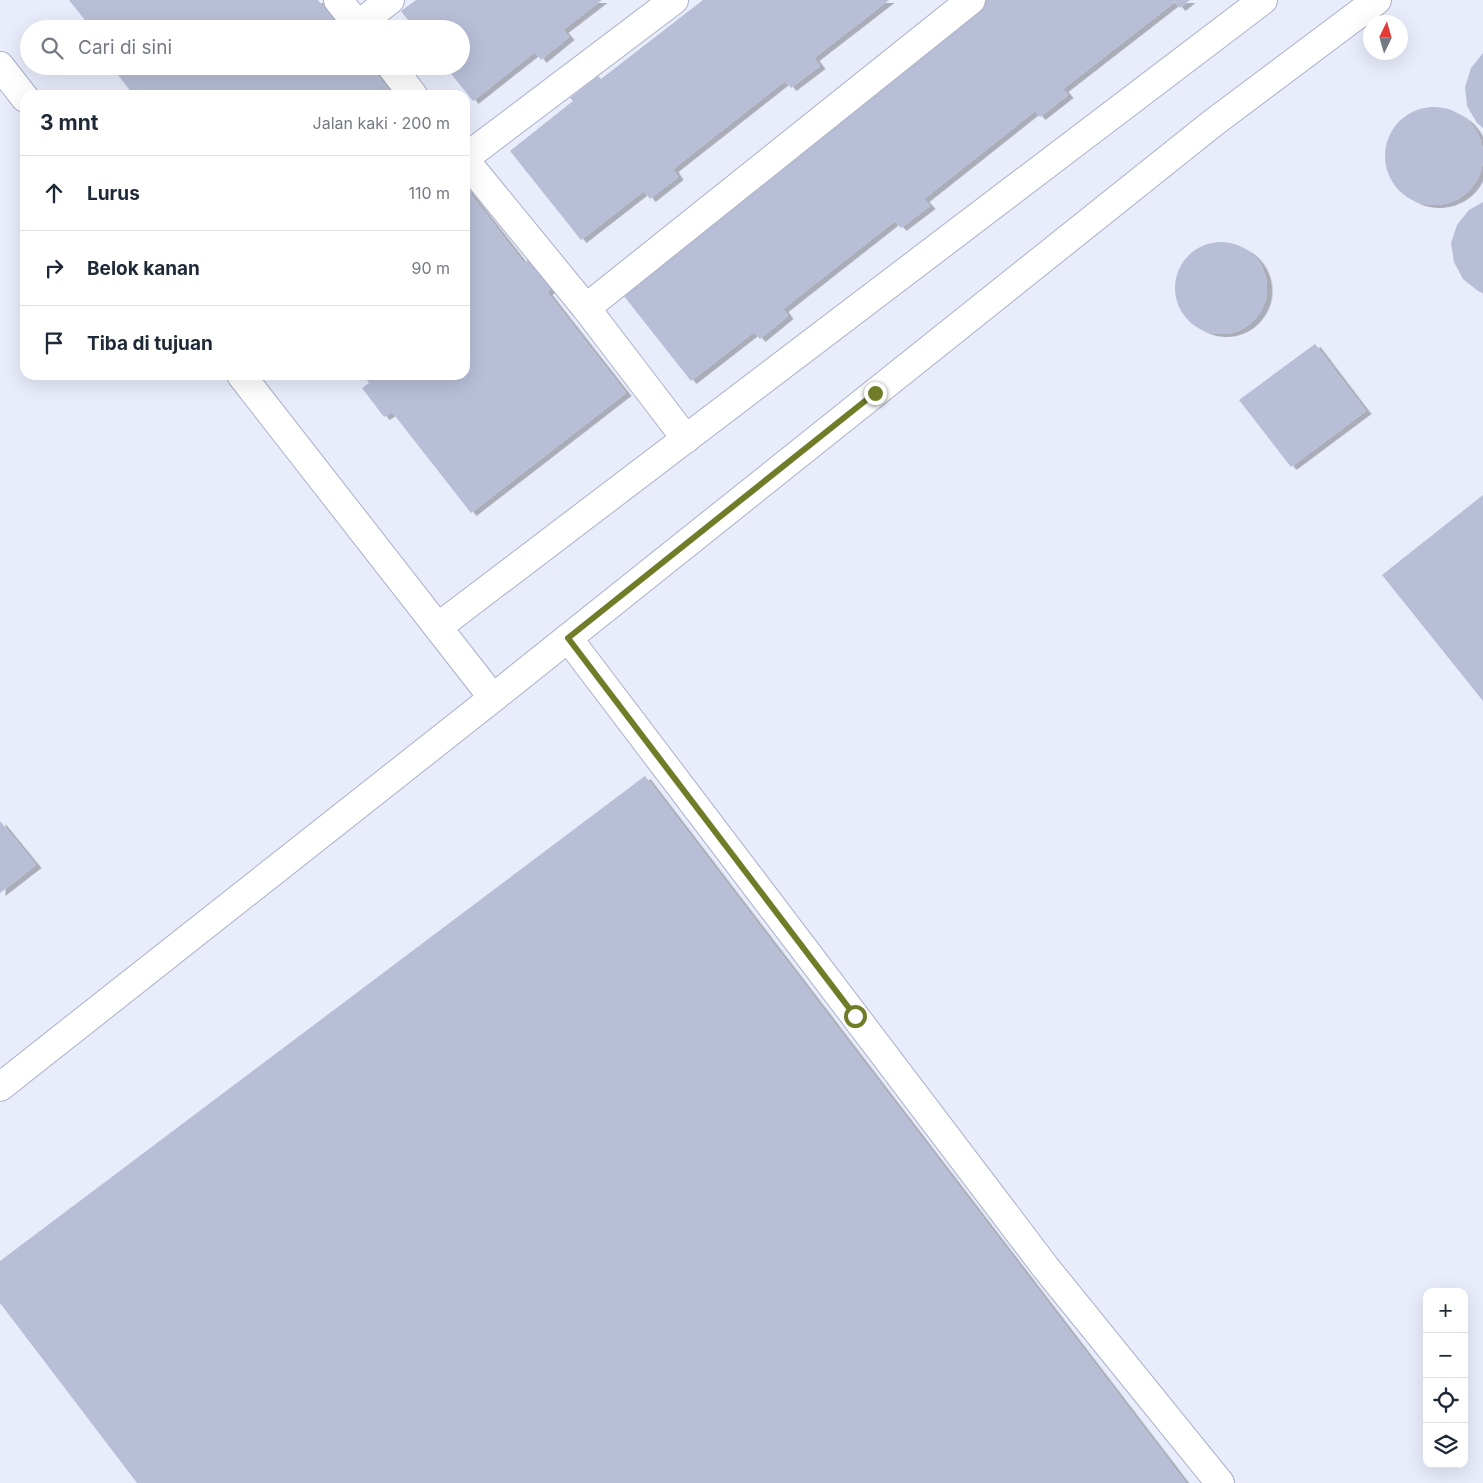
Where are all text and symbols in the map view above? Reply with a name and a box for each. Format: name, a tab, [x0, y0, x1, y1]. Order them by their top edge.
north arrow	[1363, 15, 1408, 60]
search box	[20, 20, 470, 75]
icon: search	[38, 34, 66, 62]
text: Cari di sini	[78, 36, 172, 59]
text: 3 mnt	[40, 110, 98, 135]
text: Jalan kaki · 200 m	[313, 113, 450, 133]
icon: ahead	[40, 179, 68, 207]
text: Lurus	[87, 182, 140, 205]
text: 110 m	[408, 183, 450, 203]
icon: right	[40, 254, 68, 282]
text: Belok kanan	[87, 257, 200, 280]
text: 90 m	[411, 258, 450, 278]
icon: arrive	[40, 329, 68, 357]
text: Tiba di tujuan	[87, 332, 213, 355]
route end	[864, 382, 887, 405]
route start	[844, 1005, 867, 1028]
map controls	[1423, 1288, 1468, 1468]
button: +	[1423, 1288, 1468, 1333]
button: −	[1423, 1333, 1468, 1378]
button: locate	[1423, 1378, 1468, 1423]
button: layers	[1423, 1423, 1468, 1468]

